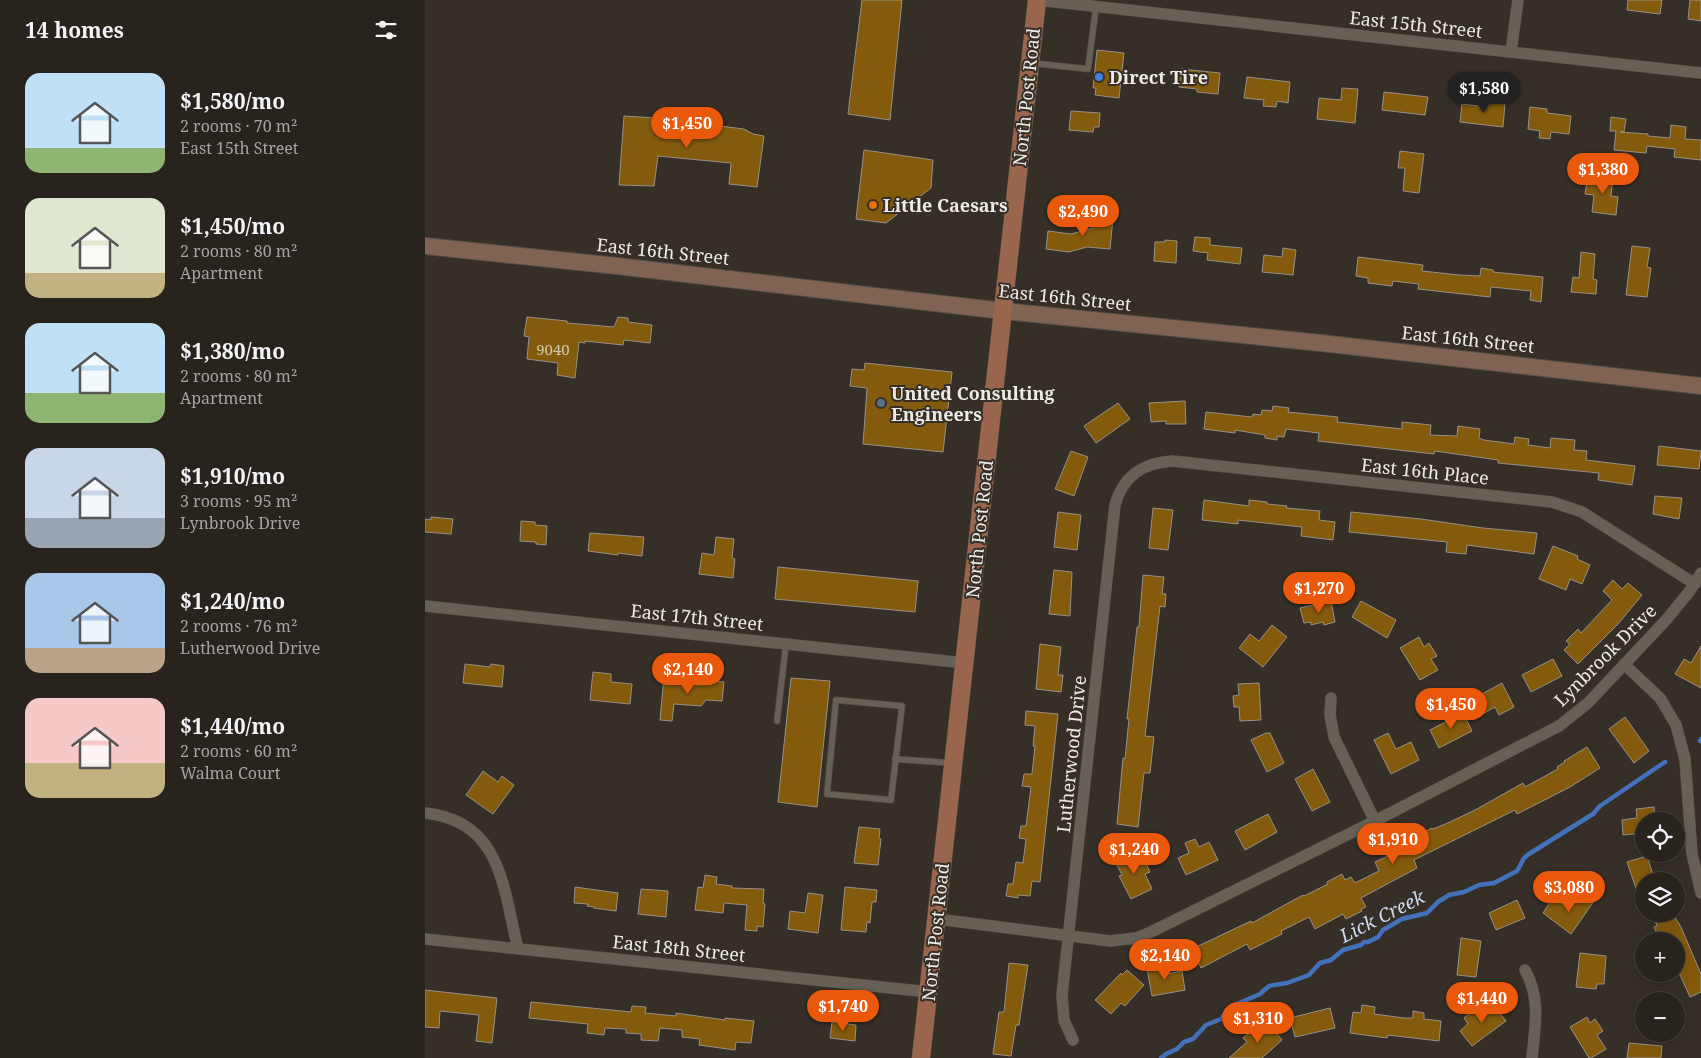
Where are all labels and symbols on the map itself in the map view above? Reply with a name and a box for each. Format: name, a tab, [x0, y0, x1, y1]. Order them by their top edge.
street label: East 15th Street	[1348, 5, 1484, 43]
street label: North Post Road	[1007, 27, 1045, 167]
place label: Direct Tire	[1109, 65, 1208, 89]
marker: Direct Tire	[1093, 71, 1105, 83]
pin: $1,580	[1443, 72, 1525, 114]
pin: $1,450	[646, 106, 728, 149]
pin: $1,380	[1562, 152, 1644, 195]
place label: Little Caesars	[883, 193, 1008, 217]
pin: $2,490	[1042, 194, 1124, 237]
marker: Little Caesars	[867, 199, 879, 211]
street label: East 16th Street	[595, 232, 731, 270]
street label: East 16th Street	[997, 278, 1133, 316]
street label: East 16th Street	[1400, 320, 1536, 358]
house number: 9040	[536, 339, 570, 359]
place label: United Consulting Engineers	[891, 381, 1055, 426]
marker: United Consulting Engineers	[875, 397, 887, 409]
street label: East 16th Place	[1360, 452, 1490, 490]
street label: North Post Road	[960, 459, 998, 599]
pin: $1,270	[1278, 572, 1360, 614]
street label: East 17th Street	[629, 598, 765, 636]
street label: Lynbrook Drive	[1549, 599, 1661, 711]
pin: $2,140	[647, 652, 729, 695]
street label: Lutherwood Drive	[1051, 674, 1091, 834]
pin: $1,450	[1410, 688, 1492, 730]
pin: $1,910	[1352, 822, 1434, 865]
pin: $1,240	[1093, 832, 1175, 875]
street label: North Post Road	[916, 862, 954, 1002]
pin: $3,080	[1528, 870, 1610, 913]
water label: Lick Creek	[1334, 883, 1430, 949]
street label: East 18th Street	[611, 929, 747, 967]
pin: $2,140	[1124, 938, 1206, 981]
pin: $1,440	[1441, 982, 1523, 1024]
pin: $1,740	[802, 990, 884, 1032]
pin: $1,310	[1217, 1002, 1299, 1044]

